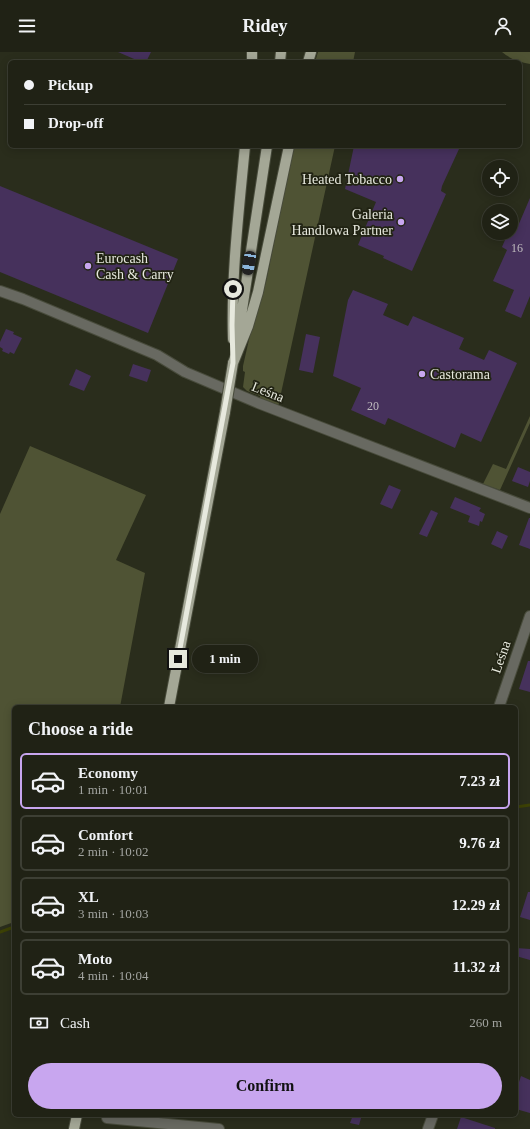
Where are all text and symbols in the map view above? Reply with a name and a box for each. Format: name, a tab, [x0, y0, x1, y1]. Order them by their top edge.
icon: menu	[16, 15, 38, 37]
icon: person	[492, 15, 514, 37]
text: Ridey	[243, 16, 288, 36]
text: Pickup	[48, 77, 93, 93]
text: Drop-off	[48, 115, 104, 131]
map controls	[482, 160, 518, 240]
button: locate	[482, 160, 518, 196]
place label: Heated Tobacco	[302, 172, 392, 187]
marker: Heated Tobacco	[395, 174, 405, 184]
button: layers	[482, 204, 518, 240]
place label: Galeria Handlowa Partner	[292, 207, 394, 238]
marker: Galeria Handlowa Partner	[396, 217, 406, 227]
house number: 16	[511, 241, 523, 255]
car	[241, 250, 257, 276]
place label: Eurocash Cash & Carry	[96, 251, 174, 282]
marker: Eurocash Cash & Carry	[83, 261, 93, 271]
route start	[224, 280, 242, 298]
place label: Castorama	[430, 367, 491, 382]
marker: Castorama	[417, 369, 427, 379]
street label: Leśna	[250, 379, 287, 406]
house number: 20	[367, 399, 379, 413]
street label: Leśna	[488, 638, 514, 675]
callout: 1 min	[192, 645, 258, 673]
route end	[169, 650, 187, 668]
text: 1 min	[209, 651, 241, 666]
text: Choose a ride	[28, 719, 133, 739]
icon: car	[30, 763, 66, 799]
text: Economy	[78, 765, 138, 781]
text: 7.23 zł	[459, 773, 500, 789]
text: 1 min · 10:01	[78, 782, 148, 797]
icon: car	[30, 825, 66, 861]
text: Comfort	[78, 827, 133, 843]
text: 9.76 zł	[459, 835, 500, 851]
text: 2 min · 10:02	[78, 844, 148, 859]
icon: car	[30, 887, 66, 923]
text: XL	[78, 889, 99, 905]
text: 12.29 zł	[452, 897, 500, 913]
text: 3 min · 10:03	[78, 906, 148, 921]
icon: car	[30, 949, 66, 985]
text: Moto	[78, 951, 112, 967]
text: 11.32 zł	[453, 959, 500, 975]
text: 4 min · 10:04	[78, 968, 148, 983]
icon: cash	[28, 1012, 50, 1034]
text: Cash	[60, 1015, 90, 1031]
text: 260 m	[469, 1015, 502, 1030]
button: Confirm	[28, 1063, 502, 1109]

